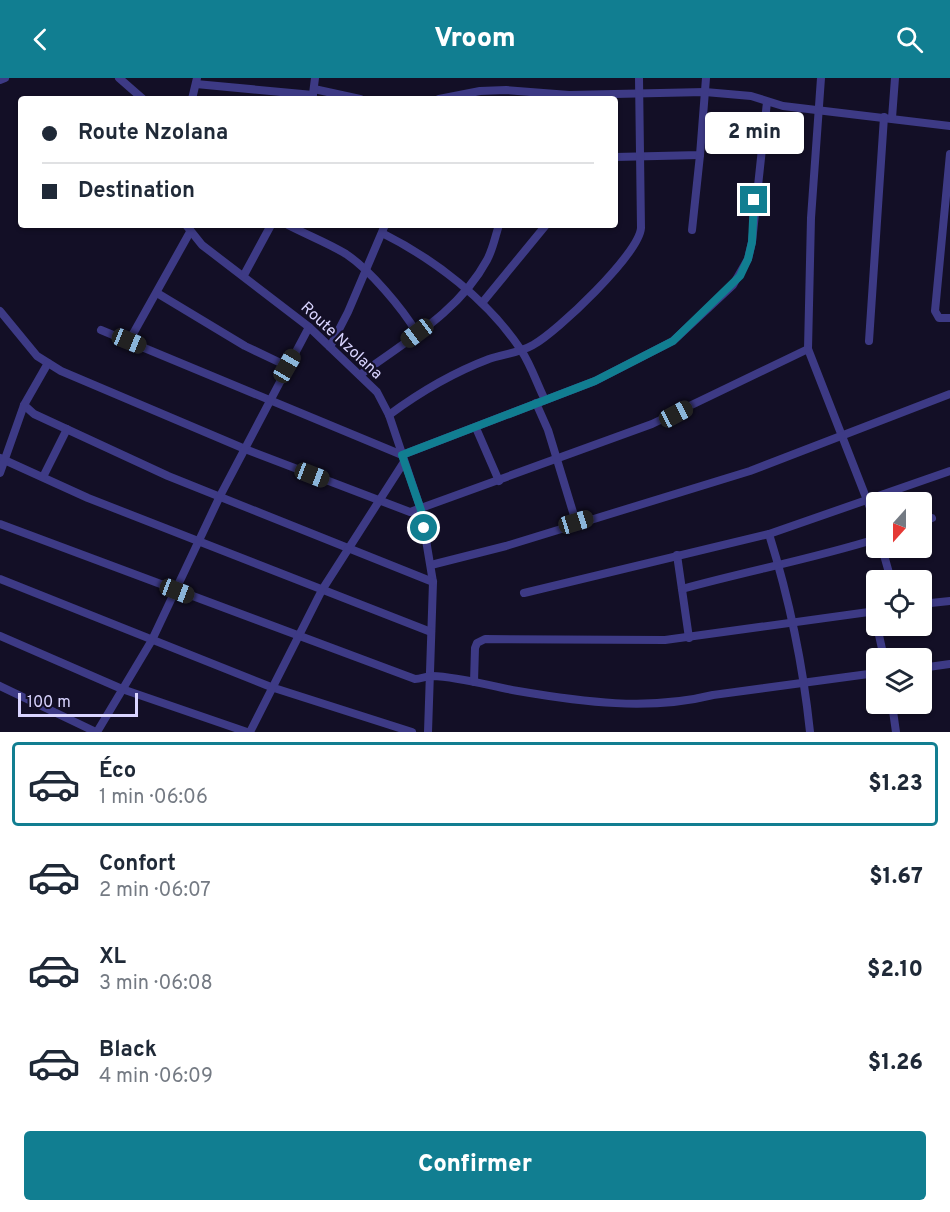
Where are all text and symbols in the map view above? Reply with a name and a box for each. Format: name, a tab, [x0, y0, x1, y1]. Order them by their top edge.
text: Vroom	[434, 22, 516, 56]
icon: back	[24, 23, 57, 56]
icon: search	[893, 23, 926, 56]
callout: 2 min	[704, 113, 804, 155]
text: Route Nzolana	[78, 120, 228, 147]
text: 2 min	[728, 120, 781, 146]
text: Destination	[78, 178, 195, 205]
route end	[740, 186, 767, 213]
street label: Route Nzolana	[296, 298, 386, 384]
car	[397, 315, 437, 351]
car	[109, 326, 149, 356]
car	[270, 346, 304, 386]
car	[656, 398, 696, 430]
car	[292, 460, 332, 490]
north arrow	[866, 492, 932, 558]
map controls	[866, 492, 932, 714]
car	[556, 508, 596, 536]
route start	[410, 514, 437, 541]
button: locate	[866, 570, 932, 636]
car	[157, 576, 197, 606]
button: layers	[866, 648, 932, 714]
scale bar	[18, 690, 138, 718]
text: 100 m	[27, 693, 71, 713]
icon: car	[27, 757, 81, 811]
text: Éco	[99, 758, 136, 785]
text: $1.23	[868, 771, 923, 798]
text: 1 min · 06:06	[99, 785, 208, 811]
icon: car	[27, 850, 81, 904]
text: Confort	[99, 851, 176, 878]
text: $1.67	[869, 864, 923, 891]
text: 2 min · 06:07	[99, 878, 211, 904]
icon: car	[27, 943, 81, 997]
text: XL	[99, 944, 126, 971]
text: $2.10	[867, 957, 923, 984]
text: 3 min · 06:08	[99, 971, 213, 997]
icon: car	[27, 1036, 81, 1090]
text: Black	[99, 1037, 157, 1064]
text: $1.26	[868, 1050, 923, 1077]
text: 4 min · 06:09	[99, 1064, 213, 1090]
button: Confirmer	[24, 1131, 926, 1200]

